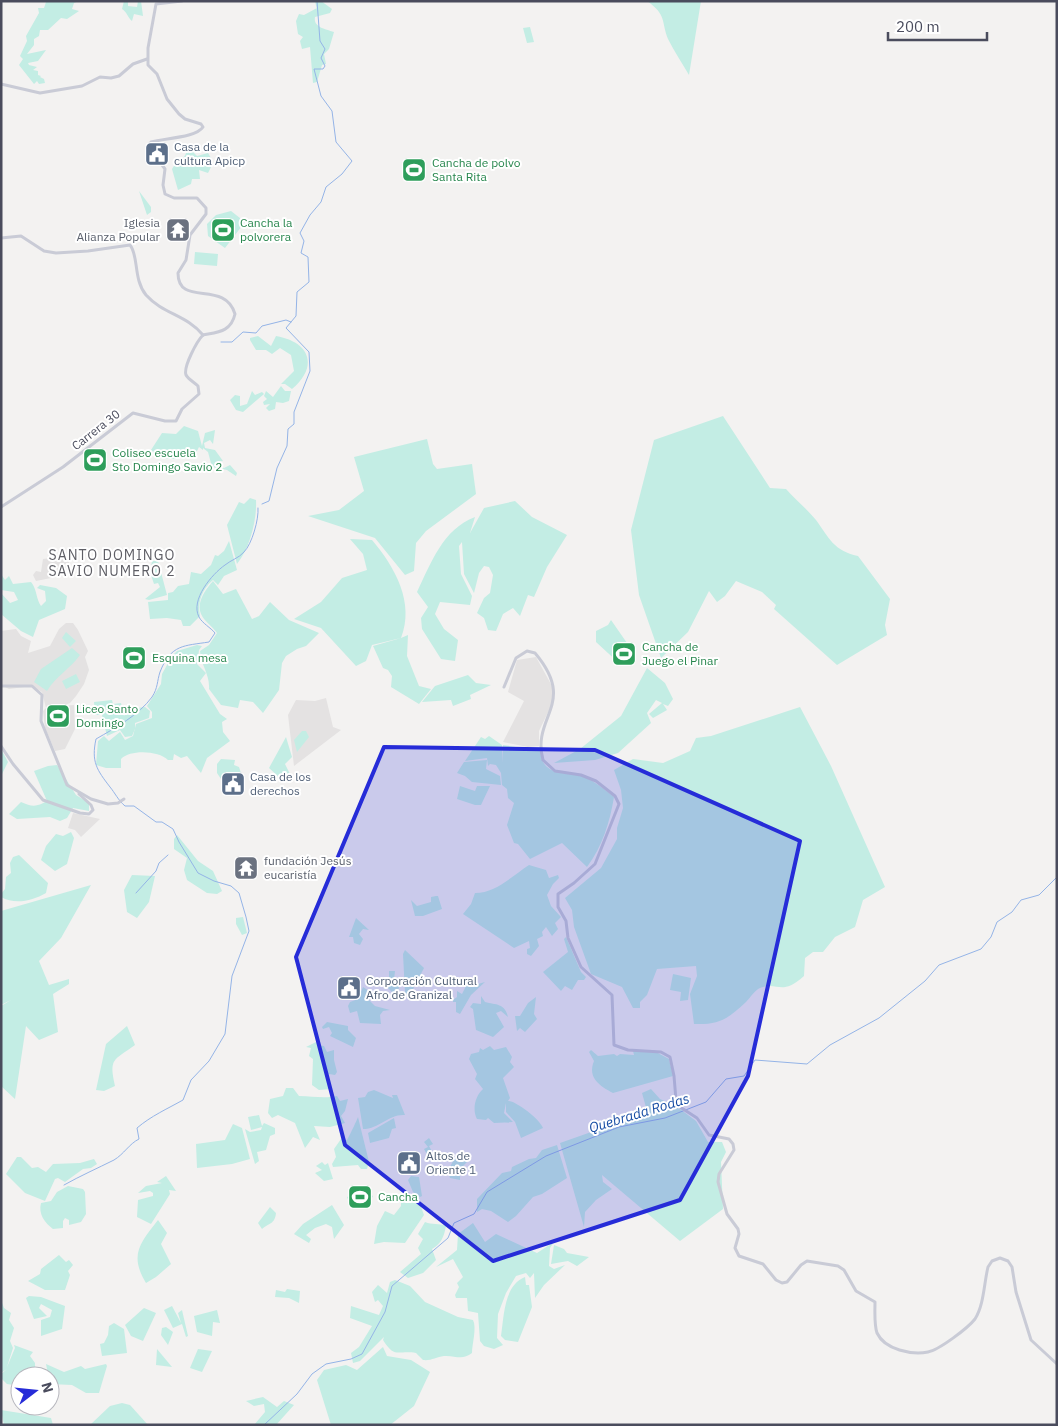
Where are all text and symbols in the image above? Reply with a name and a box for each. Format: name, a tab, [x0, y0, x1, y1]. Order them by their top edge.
scale bar	[888, 10, 987, 42]
text: 200 m	[896, 17, 940, 36]
place label: Casa de la cultura Apicp	[174, 139, 245, 168]
public building icon: Casa de la cultura Apicp	[144, 141, 170, 167]
place label: Cancha de polvo Santa Rita	[432, 155, 521, 184]
sports icon: Cancha de polvo Santa Rita	[401, 157, 427, 183]
place label: Iglesia Alianza Popular	[76, 215, 161, 244]
place label: Cancha la polvorera	[240, 215, 293, 244]
temple icon: Iglesia Alianza Popular	[165, 217, 191, 243]
sports icon: Cancha la polvorera	[210, 217, 236, 243]
street label: Carrera 30	[69, 406, 123, 453]
place label: Coliseo escuela Sto Domingo Savio 2	[112, 445, 223, 474]
sports icon: Coliseo escuela Sto Domingo Savio 2	[82, 447, 108, 473]
district label: SANTO DOMINGO SAVIO NUMERO 2	[48, 546, 176, 580]
place label: Cancha de Juego el Pinar	[642, 639, 719, 668]
sports icon: Cancha de Juego el Pinar	[611, 641, 637, 667]
sports icon: Esquina mesa	[121, 645, 147, 671]
place label: Esquina mesa	[152, 650, 228, 665]
place label: Liceo Santo Domingo	[76, 701, 138, 730]
sports icon: Liceo Santo Domingo	[45, 703, 71, 729]
place label: Casa de los derechos	[250, 769, 311, 798]
public building icon: Casa de los derechos	[220, 771, 246, 797]
place label: fundación Jesús eucaristía	[264, 853, 352, 882]
temple icon: fundación Jesús eucaristía	[233, 855, 259, 881]
place label: Corporación Cultural Afro de Granizal	[366, 973, 477, 1002]
public building icon: Corporación Cultural Afro de Granizal	[336, 975, 362, 1001]
water label: Quebrada Rodas	[587, 1089, 692, 1137]
place label: Altos de Oriente 1	[426, 1148, 476, 1177]
public building icon: Altos de Oriente 1	[396, 1150, 422, 1176]
sports icon: Cancha	[347, 1184, 373, 1210]
place label: Cancha	[378, 1189, 419, 1204]
north arrow	[10, 1366, 60, 1416]
text: N	[37, 1380, 58, 1395]

